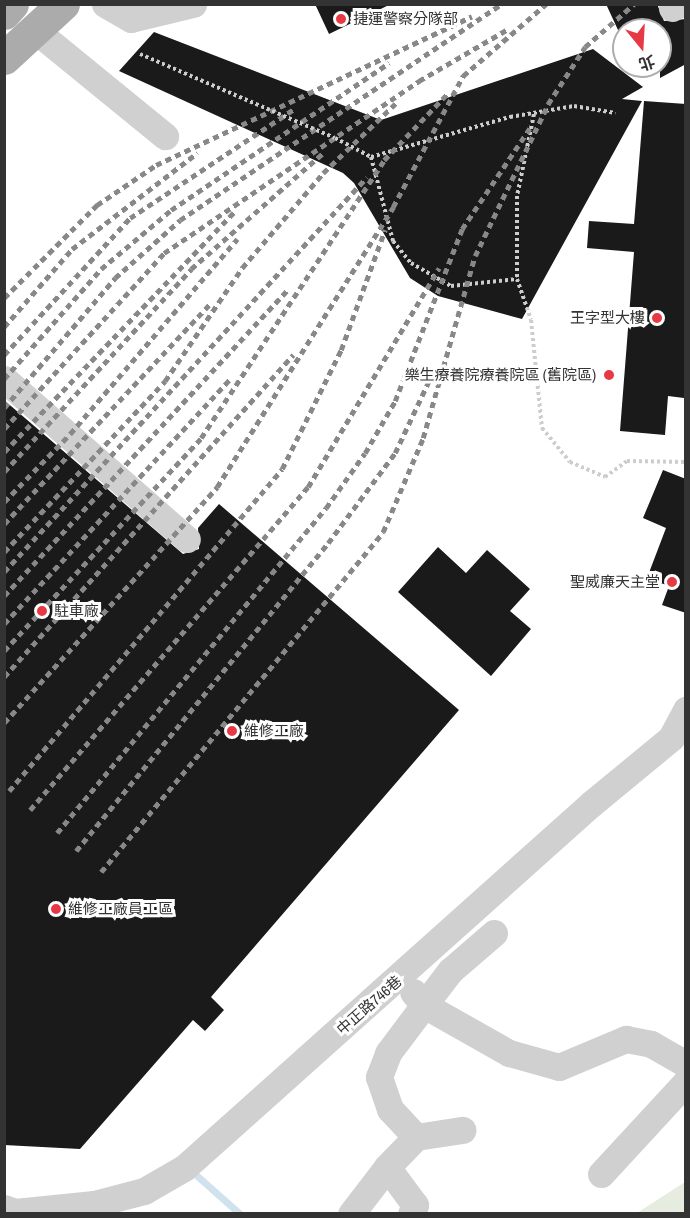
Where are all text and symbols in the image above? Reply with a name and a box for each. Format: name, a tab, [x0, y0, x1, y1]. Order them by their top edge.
place label: 捷運警察分隊部	[353, 10, 458, 28]
marker: 捷運警察分隊部	[334, 12, 348, 26]
north arrow	[612, 18, 672, 78]
text: 北	[636, 50, 658, 76]
place label: 王字型大樓	[570, 309, 645, 327]
marker: 王字型大樓	[650, 311, 664, 325]
place label: 樂生療養院療養院區 (舊院區)	[404, 366, 596, 384]
marker: 樂生療養院療養院區 (舊院區)	[600, 366, 618, 384]
place label: 聖威廉天主堂	[570, 573, 660, 591]
marker: 聖威廉天主堂	[665, 575, 679, 589]
place label: 駐車廠	[54, 602, 99, 620]
marker: 駐車廠	[35, 604, 49, 618]
place label: 維修工廠	[244, 722, 304, 740]
marker: 維修工廠	[225, 724, 239, 738]
place label: 維修工廠員工區	[68, 900, 173, 918]
marker: 維修工廠員工區	[49, 902, 63, 916]
street label: 中正路746巷	[333, 972, 405, 1038]

